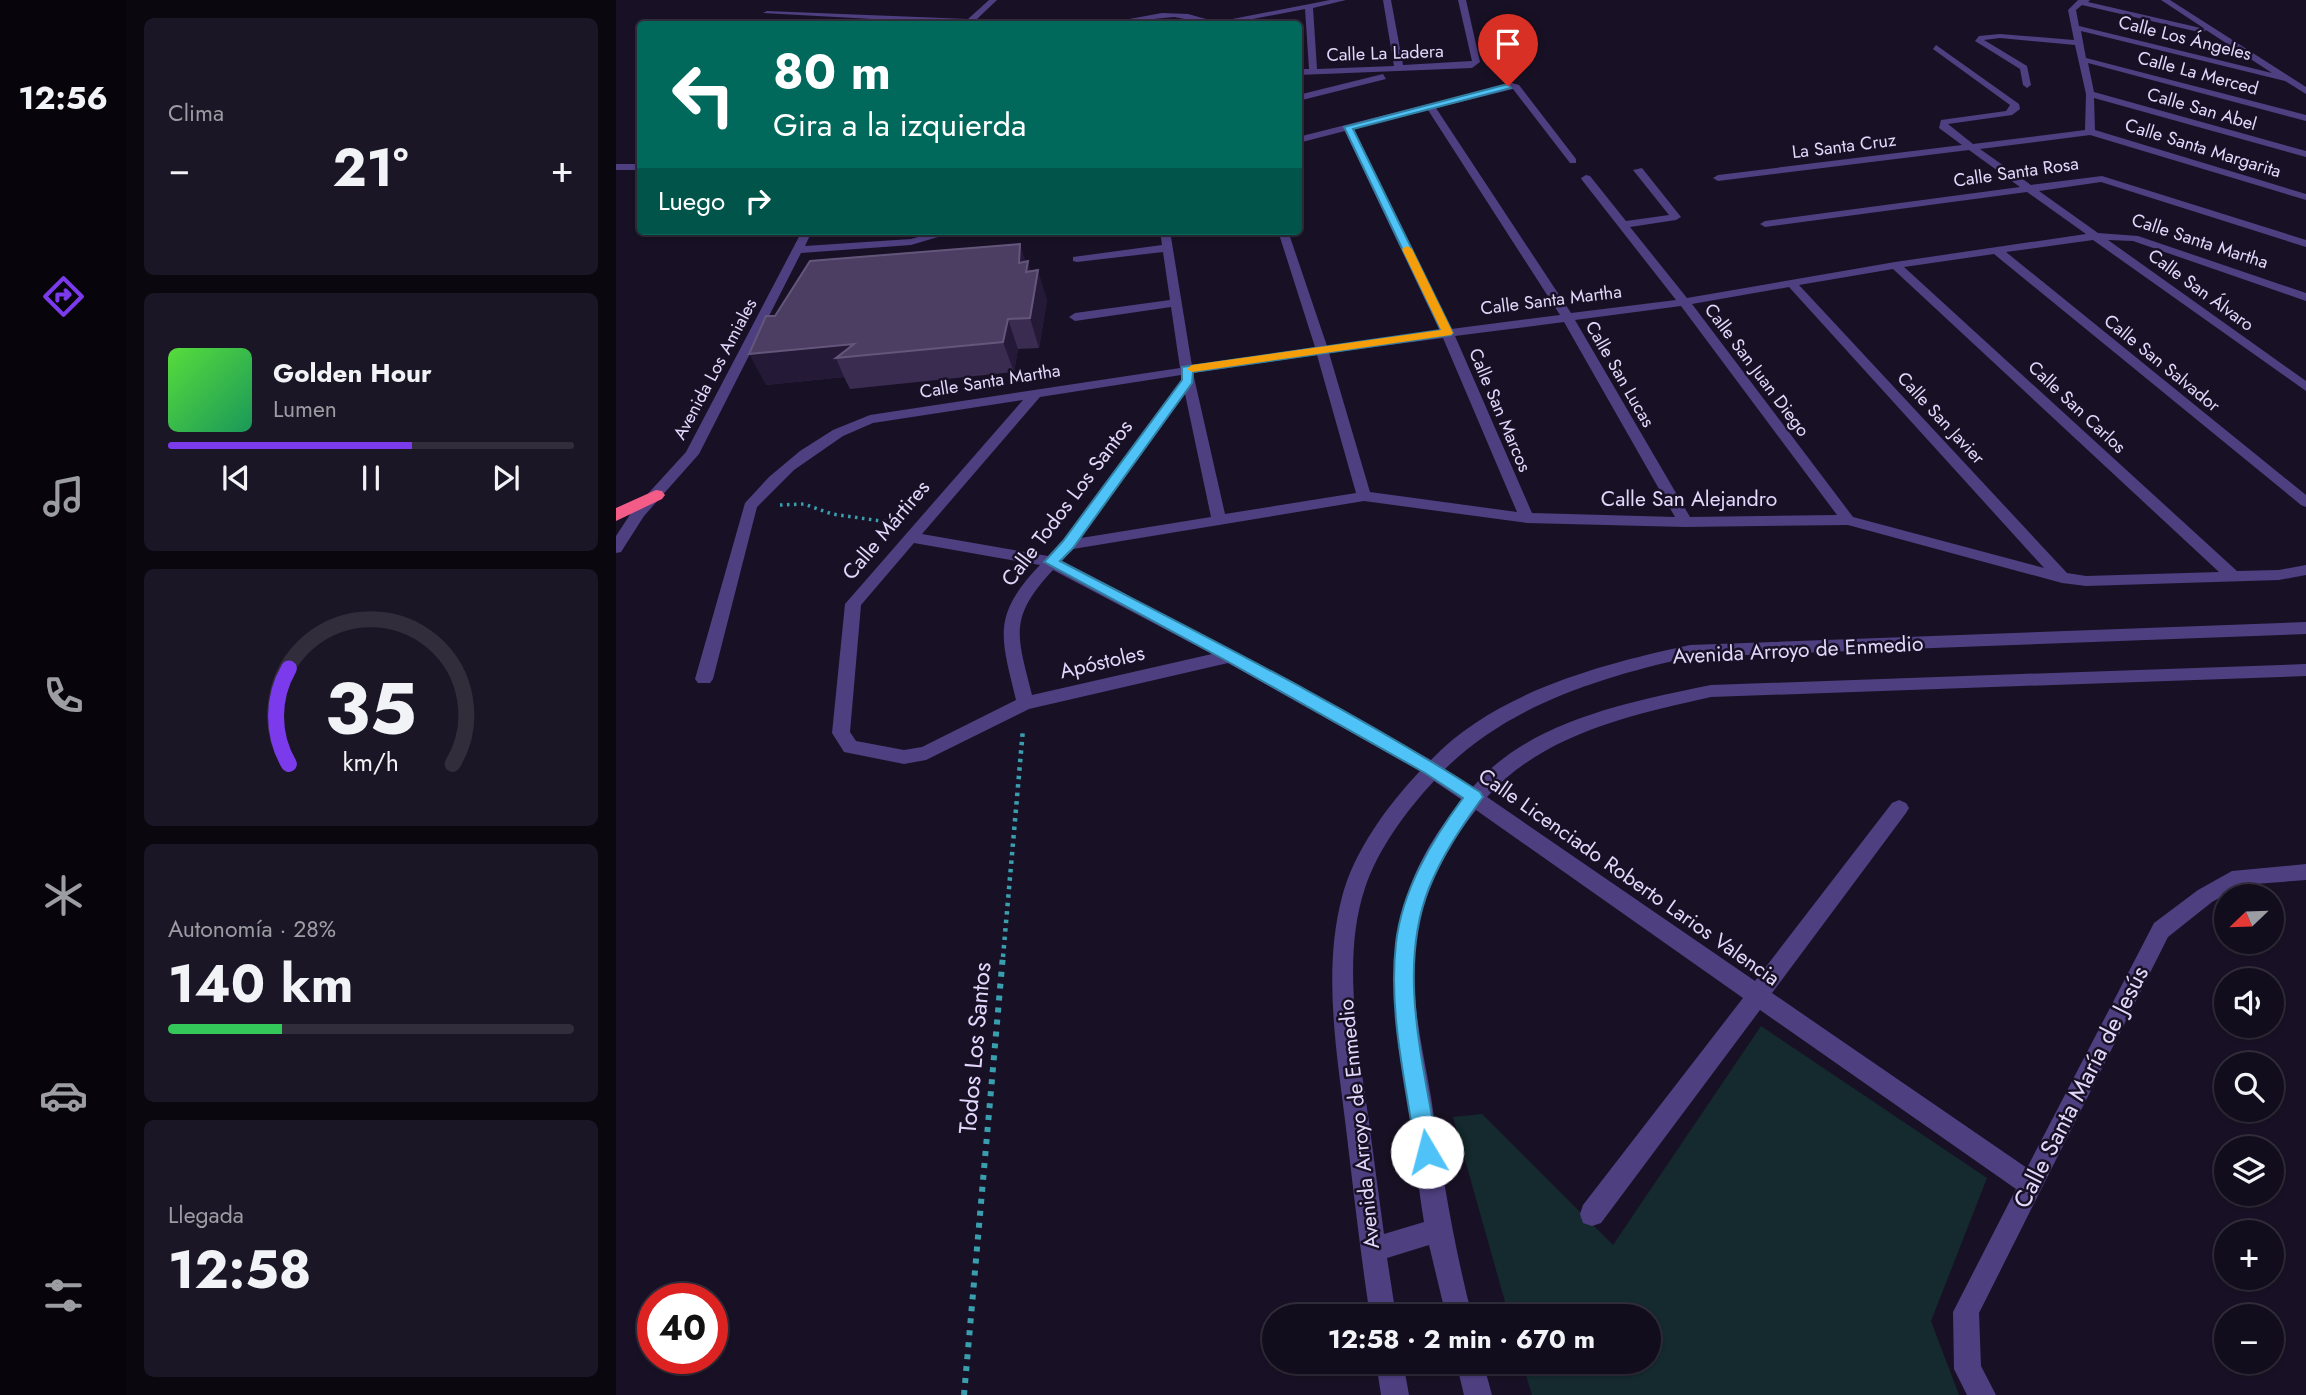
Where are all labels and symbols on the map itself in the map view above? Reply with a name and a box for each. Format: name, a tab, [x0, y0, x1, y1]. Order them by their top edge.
street label: Calle Los Ángeles	[2116, 9, 2254, 67]
pin	[1478, 14, 1538, 86]
street label: Calle La Ladera	[1326, 38, 1444, 68]
street label: Calle La Merced	[2135, 44, 2261, 102]
street label: Calle San Abel	[2144, 81, 2260, 137]
street label: Calle Santa Margarita	[2122, 112, 2284, 184]
street label: La Santa Cruz	[1790, 127, 1898, 165]
street label: Calle Santa Rosa	[1952, 150, 2080, 194]
street label: Calle Santa Martha	[2128, 207, 2272, 275]
street label: Calle San Álvaro	[2143, 243, 2260, 338]
street label: Calle Santa Martha	[1479, 278, 1623, 322]
street label: Avenida Los Amiales	[667, 294, 763, 444]
street label: Calle San Juan Diego	[1698, 298, 1816, 442]
street label: Calle San Salvador	[2098, 308, 2226, 419]
street label: Calle San Lucas	[1579, 316, 1661, 432]
street label: Calle San Marcos	[1462, 344, 1538, 476]
street label: Calle San Carlos	[2022, 355, 2132, 459]
street label: Calle Santa Martha	[918, 357, 1062, 405]
street label: Calle San Javier	[1891, 366, 1991, 471]
street label: Calle Todos Los Santos	[994, 413, 1140, 593]
street label: Calle Mártires	[835, 474, 937, 586]
street label: Calle San Alejandro	[1601, 484, 1777, 514]
street label: Avenida Arroyo de Enmedio	[1672, 628, 1924, 672]
street label: Apóstoles	[1057, 638, 1147, 686]
street label: Calle Licenciado Roberto Larios Valencia	[1472, 761, 1786, 993]
north arrow	[2214, 884, 2284, 954]
street label: Calle Santa María de Jesús	[2004, 959, 2157, 1214]
street label: Todos Los Santos	[950, 961, 999, 1135]
street label: Avenida Arroyo de Enmedio	[1331, 998, 1387, 1250]
position arrow	[1390, 1115, 1464, 1189]
speed limit sign: 40	[637, 1283, 728, 1374]

